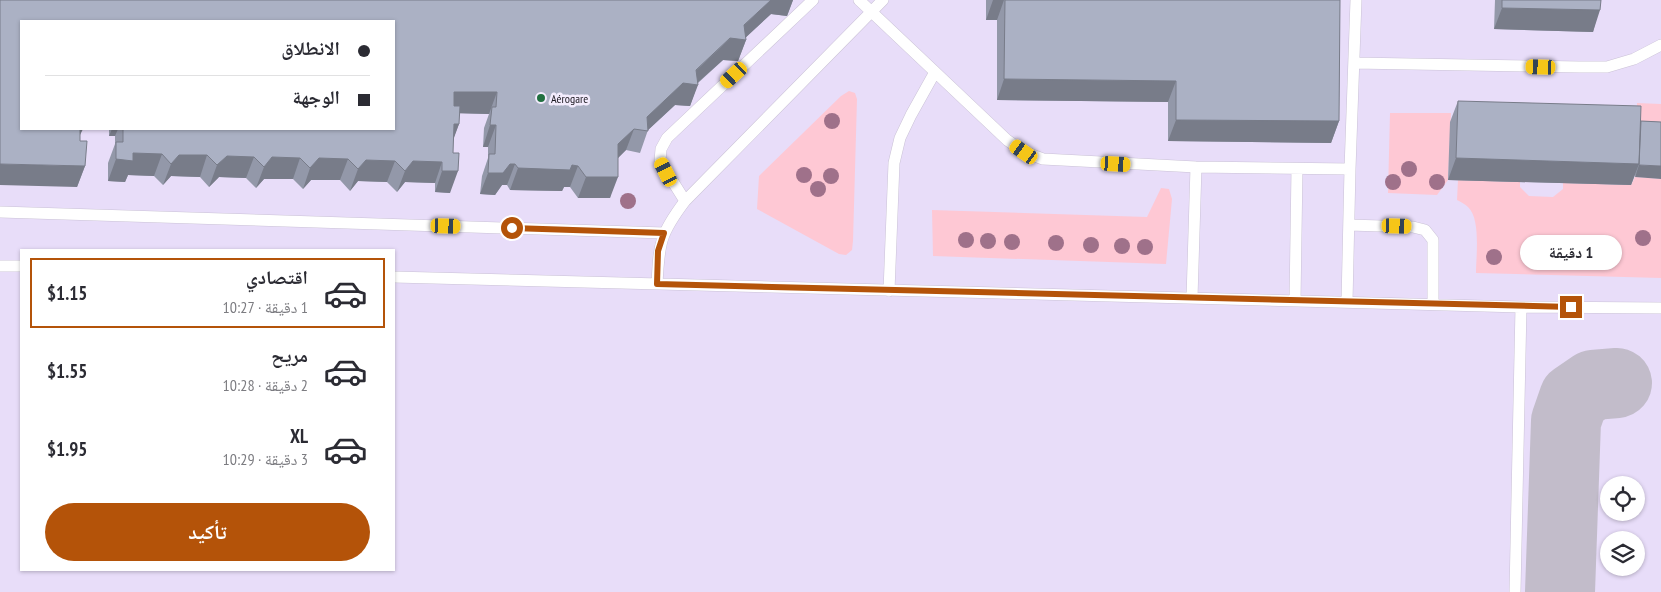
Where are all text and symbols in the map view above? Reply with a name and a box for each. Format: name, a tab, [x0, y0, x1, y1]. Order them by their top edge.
text: الانطلاق	[281, 36, 340, 60]
car	[717, 59, 750, 91]
car	[1525, 59, 1556, 75]
text: الوجهة	[292, 85, 340, 109]
place label: Aérogare	[551, 91, 588, 106]
marker: Aérogare	[535, 92, 547, 104]
car	[1007, 137, 1040, 167]
car	[652, 155, 679, 189]
car	[1100, 156, 1131, 172]
route start	[501, 217, 523, 239]
car	[430, 218, 461, 234]
car	[1381, 218, 1412, 234]
callout: 1 دقيقة	[1520, 234, 1622, 270]
text: 1 دقيقة	[1549, 242, 1593, 262]
text: اقتصادي	[246, 265, 308, 289]
icon: car	[323, 271, 368, 316]
text: $1.15	[47, 281, 87, 305]
route end	[1560, 296, 1582, 318]
text: 1 دقيقة · 10:27	[223, 297, 308, 317]
text: مريح	[271, 343, 308, 367]
icon: car	[323, 349, 368, 394]
text: $1.55	[47, 359, 87, 383]
text: 2 دقيقة · 10:28	[223, 375, 308, 395]
text: XL	[290, 424, 308, 448]
icon: car	[323, 427, 368, 472]
text: $1.95	[47, 437, 87, 461]
text: 3 دقيقة · 10:29	[223, 449, 308, 469]
map controls	[1600, 476, 1645, 576]
button: locate	[1600, 476, 1645, 521]
button: تأكيد	[45, 503, 370, 561]
button: layers	[1600, 531, 1645, 576]

